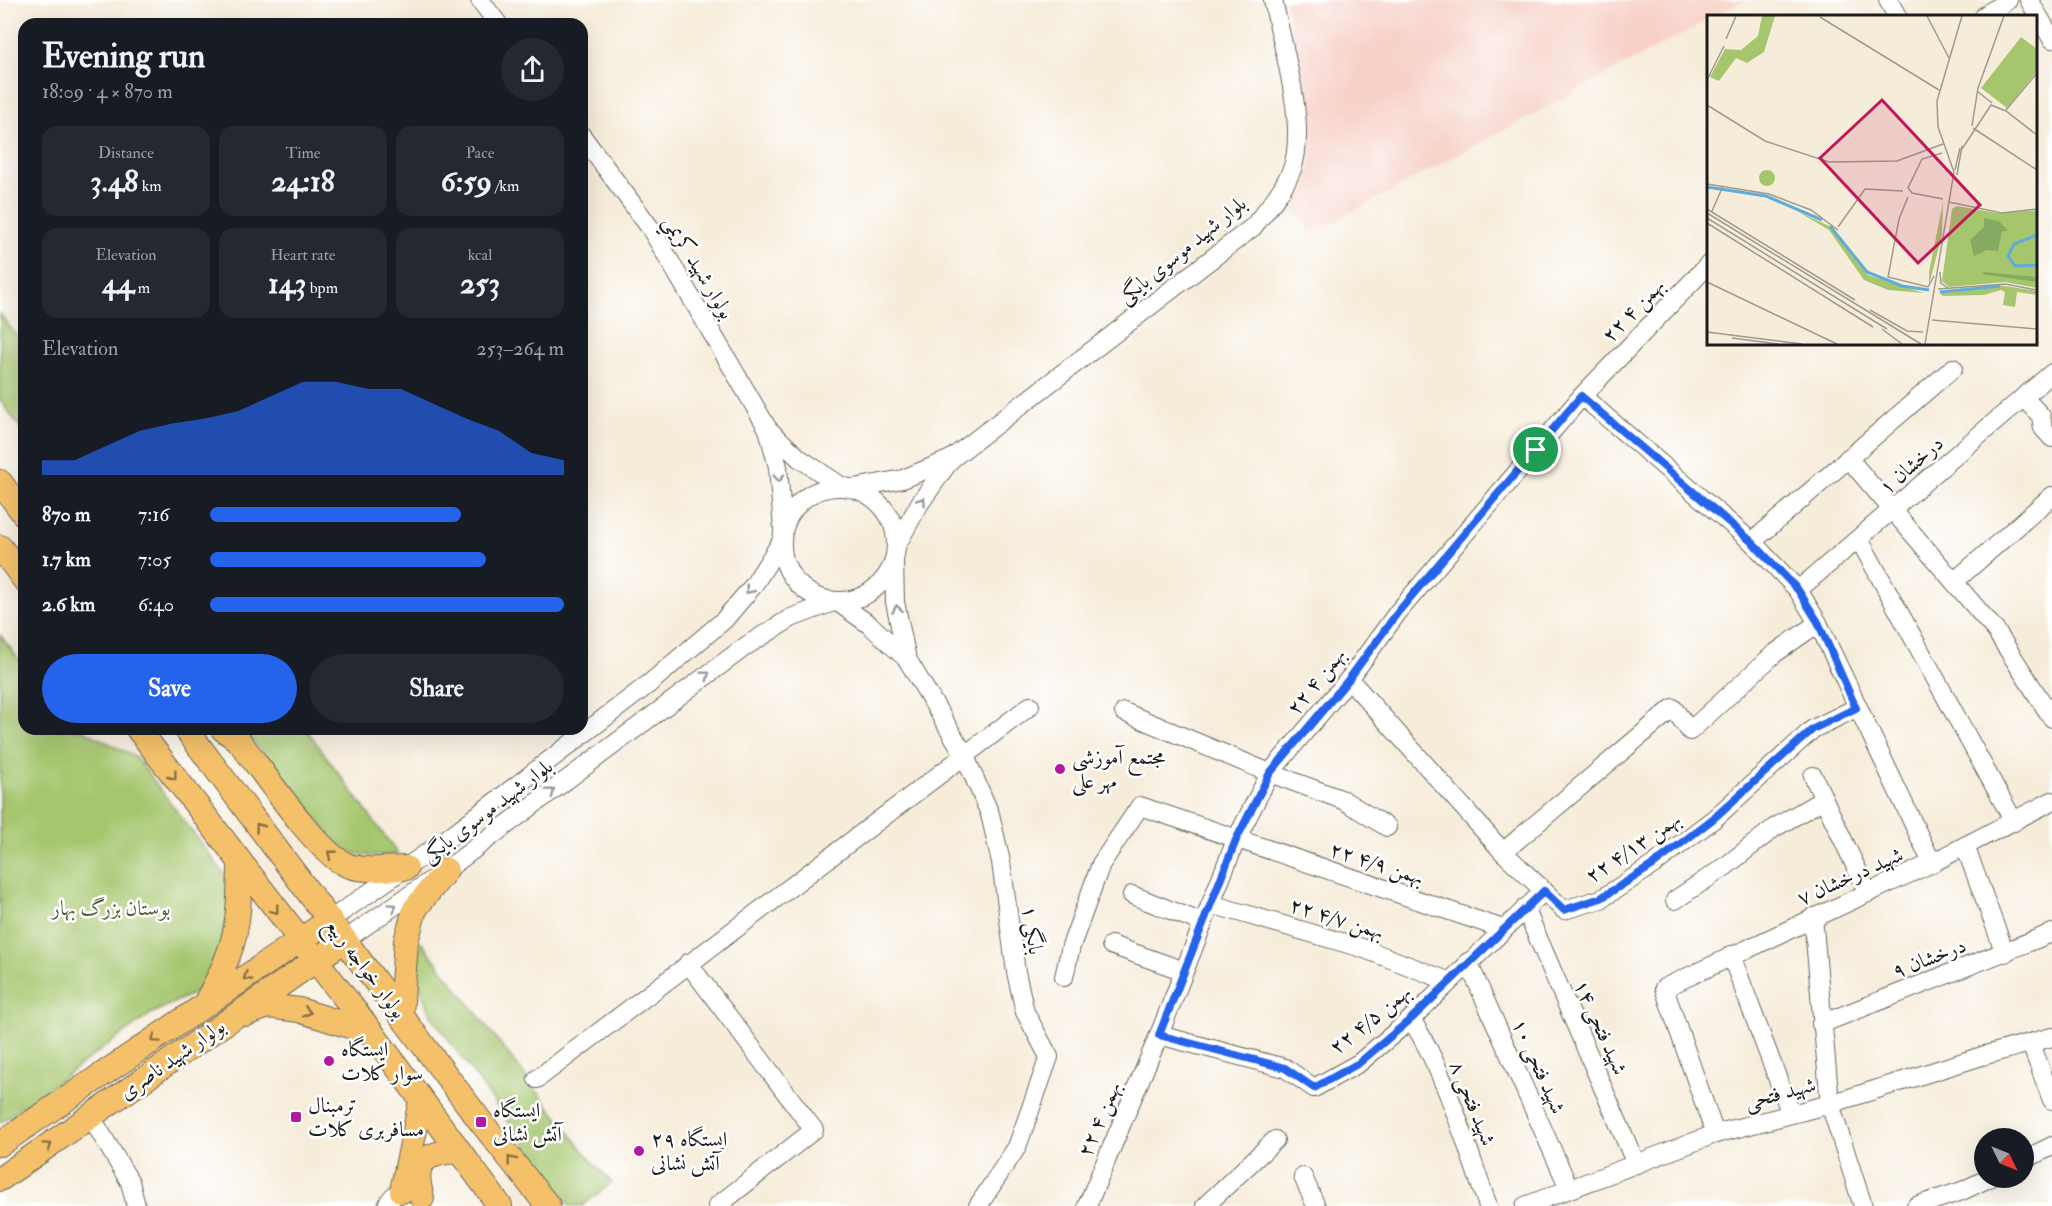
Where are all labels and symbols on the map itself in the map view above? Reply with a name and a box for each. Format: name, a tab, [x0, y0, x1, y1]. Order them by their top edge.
inset map	[1707, 15, 2037, 345]
street label: بلوار شهید موسوی بایگی	[1113, 190, 1252, 310]
street label: بولوار شهيد كريمي	[652, 210, 740, 327]
street label: ۲۲ بهمن ۴	[1596, 272, 1671, 348]
pin	[1510, 424, 1561, 475]
street label: درخشان ۱	[1873, 430, 1949, 501]
one-way arrow	[772, 474, 785, 483]
one-way arrow	[915, 497, 926, 508]
one-way arrow	[745, 584, 756, 595]
one-way arrow	[891, 605, 904, 615]
street label: ۲۲ بهمن ۴	[1281, 642, 1352, 721]
one-way arrow	[700, 672, 711, 683]
place label: مجتمع آموزشی مهر علی	[1072, 744, 1166, 797]
street label: بلوار شهید موسوی بایگی	[416, 753, 558, 870]
marker: مجتمع آموزشی مهر علی	[1053, 762, 1067, 776]
one-way arrow	[166, 769, 177, 780]
one-way arrow	[544, 789, 555, 800]
street label: ۲۲ بهمن ۴/۱۳	[1580, 806, 1686, 889]
one-way arrow	[256, 822, 267, 833]
street label: ۲۲ بهمن ۴/۹	[1326, 836, 1427, 891]
street label: شهید درخشان ۷	[1793, 841, 1907, 912]
one-way arrow	[327, 850, 338, 861]
street label: ۲۲ بهمن ۴/۷	[1286, 891, 1387, 946]
park label: بوستان بزرگ بهار	[50, 895, 170, 922]
one-way arrow	[268, 903, 279, 914]
one-way arrow	[386, 903, 397, 914]
street label: بایگی ۱	[1016, 904, 1049, 957]
street label: بولوار خواجه ربیع	[315, 913, 412, 1027]
street label: درخشان ۹	[1888, 932, 1970, 985]
one-way arrow	[242, 970, 253, 981]
street label: شهید فتحی ۱۴	[1568, 975, 1634, 1079]
street label: ۲۲ بهمن ۴/۵	[1324, 978, 1417, 1060]
one-way arrow	[302, 1005, 312, 1018]
street label: بولوار شهید ناصری	[114, 1013, 231, 1106]
street label: شهید فتحی ۱۰	[1506, 1014, 1572, 1118]
one-way arrow	[150, 1032, 161, 1043]
place label: ایستگاه سوار کلات	[341, 1036, 423, 1087]
marker: ایستگاه سوار کلات	[322, 1054, 336, 1068]
street label: شهید فتحی ۸	[1443, 1057, 1502, 1150]
street label: شهید فتحی	[1742, 1071, 1819, 1116]
street label: ۲۲ بهمن ۴	[1071, 1077, 1127, 1161]
place label: ترمبنال مسافربری کلات	[308, 1092, 424, 1143]
place label: ایستگاه آتش نشانی	[493, 1097, 564, 1148]
marker: ترمبنال مسافربری کلات	[289, 1110, 303, 1124]
marker: ایستگاه آتش نشانی	[474, 1115, 488, 1129]
place label: ایستگاه ۲۹ آتش نشانی	[651, 1126, 727, 1177]
north arrow	[1974, 1128, 2034, 1188]
one-way arrow	[42, 1142, 53, 1153]
marker: ایستگاه ۲۹ آتش نشانی	[632, 1144, 646, 1158]
one-way arrow	[508, 1156, 519, 1167]

